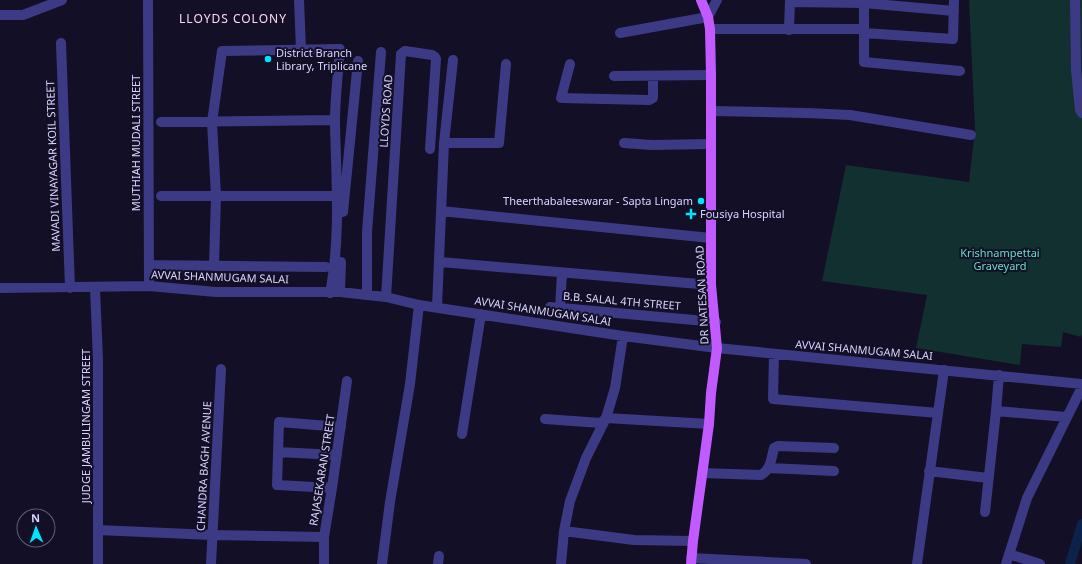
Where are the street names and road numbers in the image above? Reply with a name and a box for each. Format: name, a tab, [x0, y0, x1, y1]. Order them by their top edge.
street label: LLOYDS ROAD	[375, 74, 396, 148]
street label: MUTHIAH MUDALI STREET	[128, 75, 143, 211]
street label: MAVADI VINAYAGAR KOIL STREET	[42, 80, 63, 252]
street label: DR NATESAN ROAD	[691, 245, 712, 345]
street label: AVVAI SHANMUGAM SALAI	[151, 267, 290, 286]
street label: B.B. SALAL 4TH STREET	[563, 288, 682, 313]
street label: AVVAI SHANMUGAM SALAI	[474, 292, 613, 329]
street label: AVVAI SHANMUGAM SALAI	[795, 336, 934, 363]
street label: JUDGE JAMBULINGAM STREET	[78, 349, 93, 504]
street label: CHANDRA BAGH AVENUE	[193, 401, 214, 531]
street label: RAJASEKARAN STREET	[305, 413, 338, 527]

